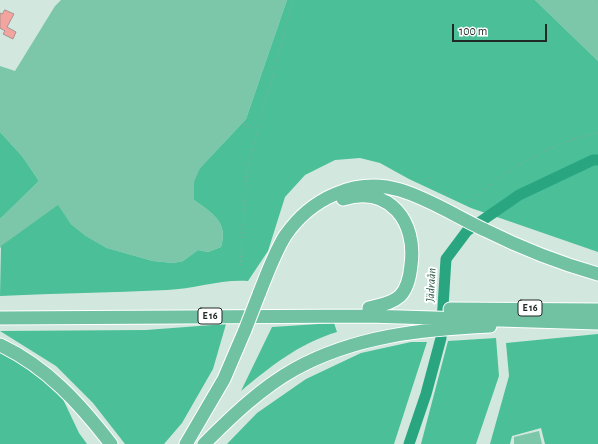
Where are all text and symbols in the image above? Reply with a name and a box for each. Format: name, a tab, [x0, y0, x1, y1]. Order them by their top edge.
scale bar	[454, 16, 549, 42]
text: 100 m	[459, 25, 487, 37]
water label: Jädraån	[423, 268, 439, 302]
road number: E 16	[518, 300, 542, 316]
road number: E 16	[198, 308, 222, 324]

